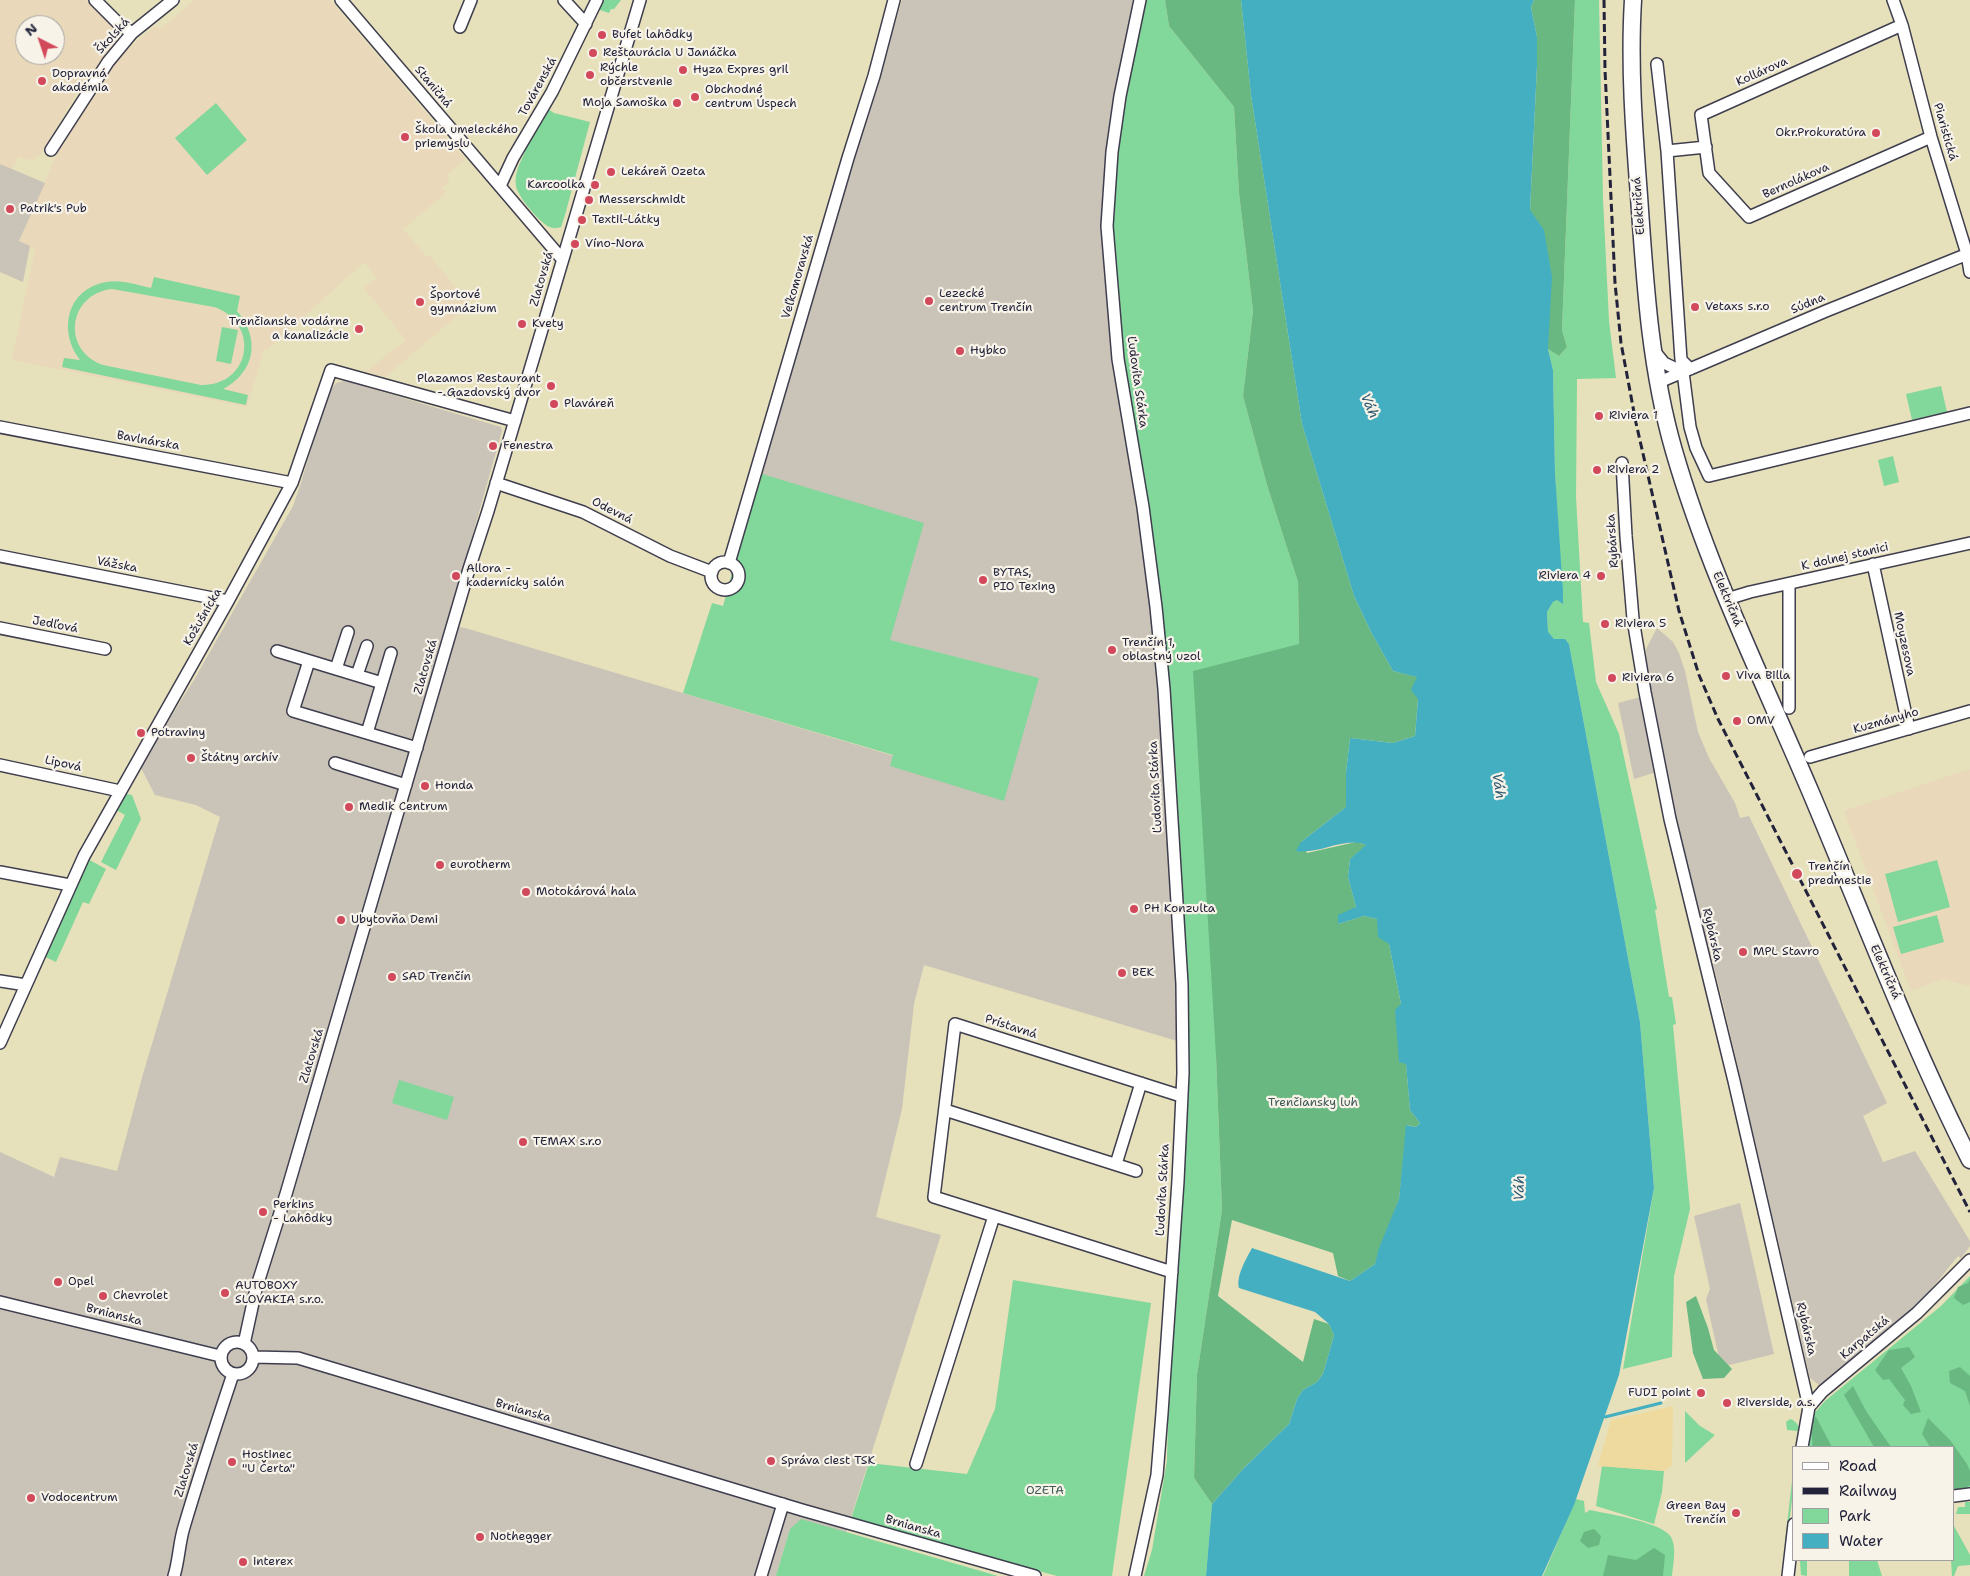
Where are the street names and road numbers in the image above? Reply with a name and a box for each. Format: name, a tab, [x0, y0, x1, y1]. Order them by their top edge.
street label: Školská	[93, 15, 133, 57]
street label: Kollárova	[1734, 54, 1790, 90]
street label: Továrenská	[516, 55, 560, 119]
street label: Staničná	[411, 63, 455, 111]
street label: Piaristická	[1930, 101, 1960, 163]
street label: Bernolákova	[1760, 160, 1832, 202]
street label: Električná	[1630, 176, 1648, 236]
street label: Veľkomoravská	[779, 233, 817, 321]
street label: Zlatovská	[527, 250, 557, 308]
street label: Súdna	[1789, 290, 1827, 318]
street label: Ľudovíta Stárka	[1123, 335, 1151, 429]
street label: Bavlnárska	[115, 428, 181, 454]
street label: Odevná	[589, 495, 635, 527]
street label: Rybárska	[1604, 513, 1622, 569]
street label: K dolnej stanici	[1800, 540, 1890, 574]
street label: Vážska	[95, 554, 139, 576]
street label: Električná	[1709, 569, 1745, 629]
street label: Kožušnícka	[181, 586, 225, 648]
street label: Moyzesova	[1890, 611, 1918, 677]
street label: Jedľová	[31, 614, 79, 636]
street label: Zlatovská	[411, 638, 441, 696]
street label: Kuzmányho	[1852, 705, 1920, 737]
street label: Ľudovíta Stárka	[1146, 740, 1166, 834]
street label: Lipová	[43, 753, 83, 775]
street label: Rybárska	[1699, 907, 1725, 963]
street label: Električná	[1867, 942, 1903, 1002]
street label: Prístavná	[983, 1012, 1039, 1042]
street label: Zlatovská	[297, 1027, 327, 1085]
street label: Ľudovíta Stárka	[1153, 1143, 1173, 1237]
street label: Brnianska	[85, 1301, 143, 1329]
street label: Rybárska	[1793, 1301, 1819, 1357]
street label: Karpatská	[1838, 1313, 1892, 1363]
street label: Brnianska	[494, 1396, 552, 1426]
street label: Zlatovská	[172, 1441, 202, 1499]
street label: Brnianska	[884, 1512, 942, 1542]

